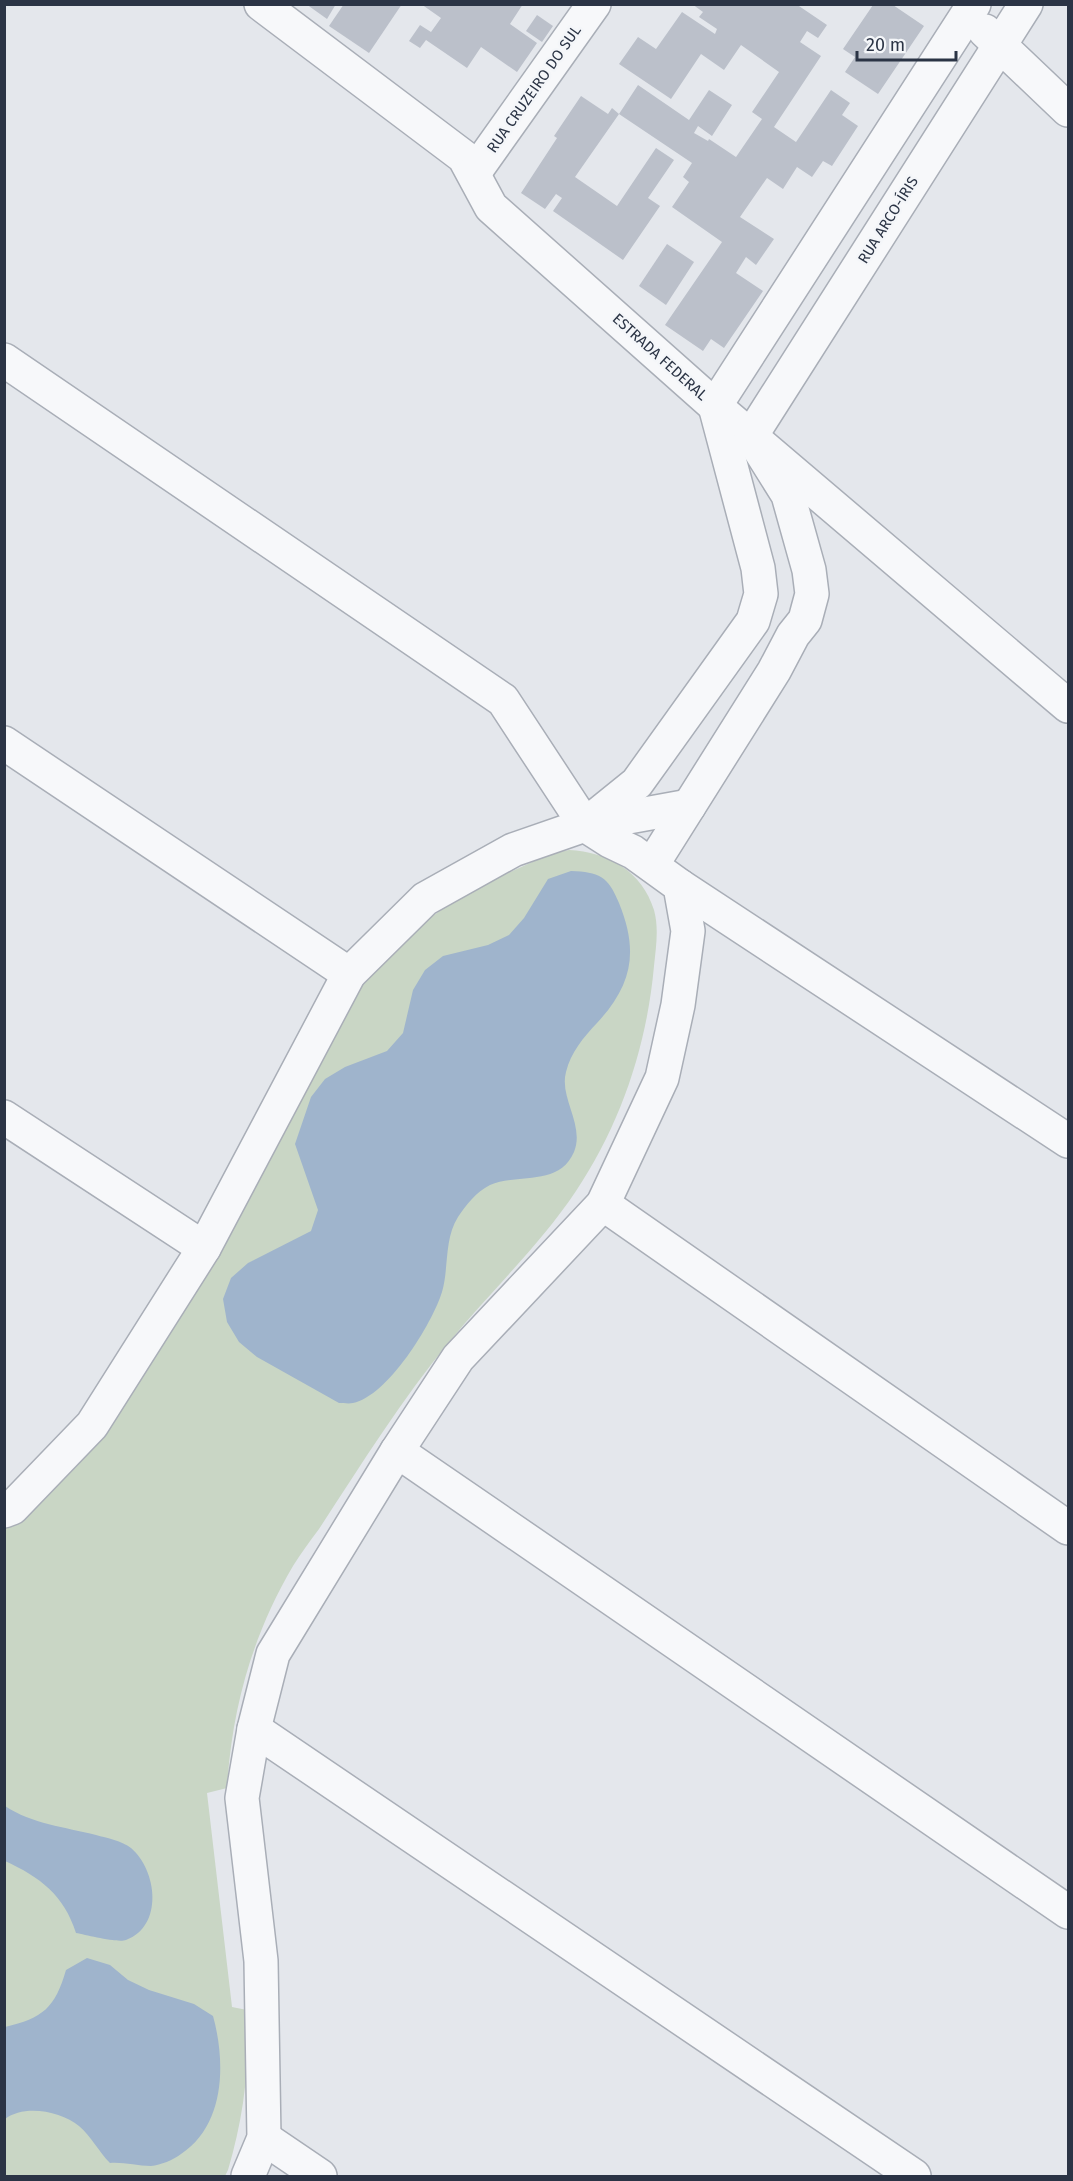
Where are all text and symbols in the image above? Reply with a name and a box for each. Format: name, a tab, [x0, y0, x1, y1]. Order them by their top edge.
street label: RUA CRUZEIRO DO SUL	[483, 21, 585, 156]
scale bar	[857, 24, 956, 62]
text: 20 m	[866, 34, 905, 56]
street label: RUA ARCO-ÍRIS	[854, 173, 922, 267]
street label: ESTRADA FEDERAL	[609, 310, 712, 405]

